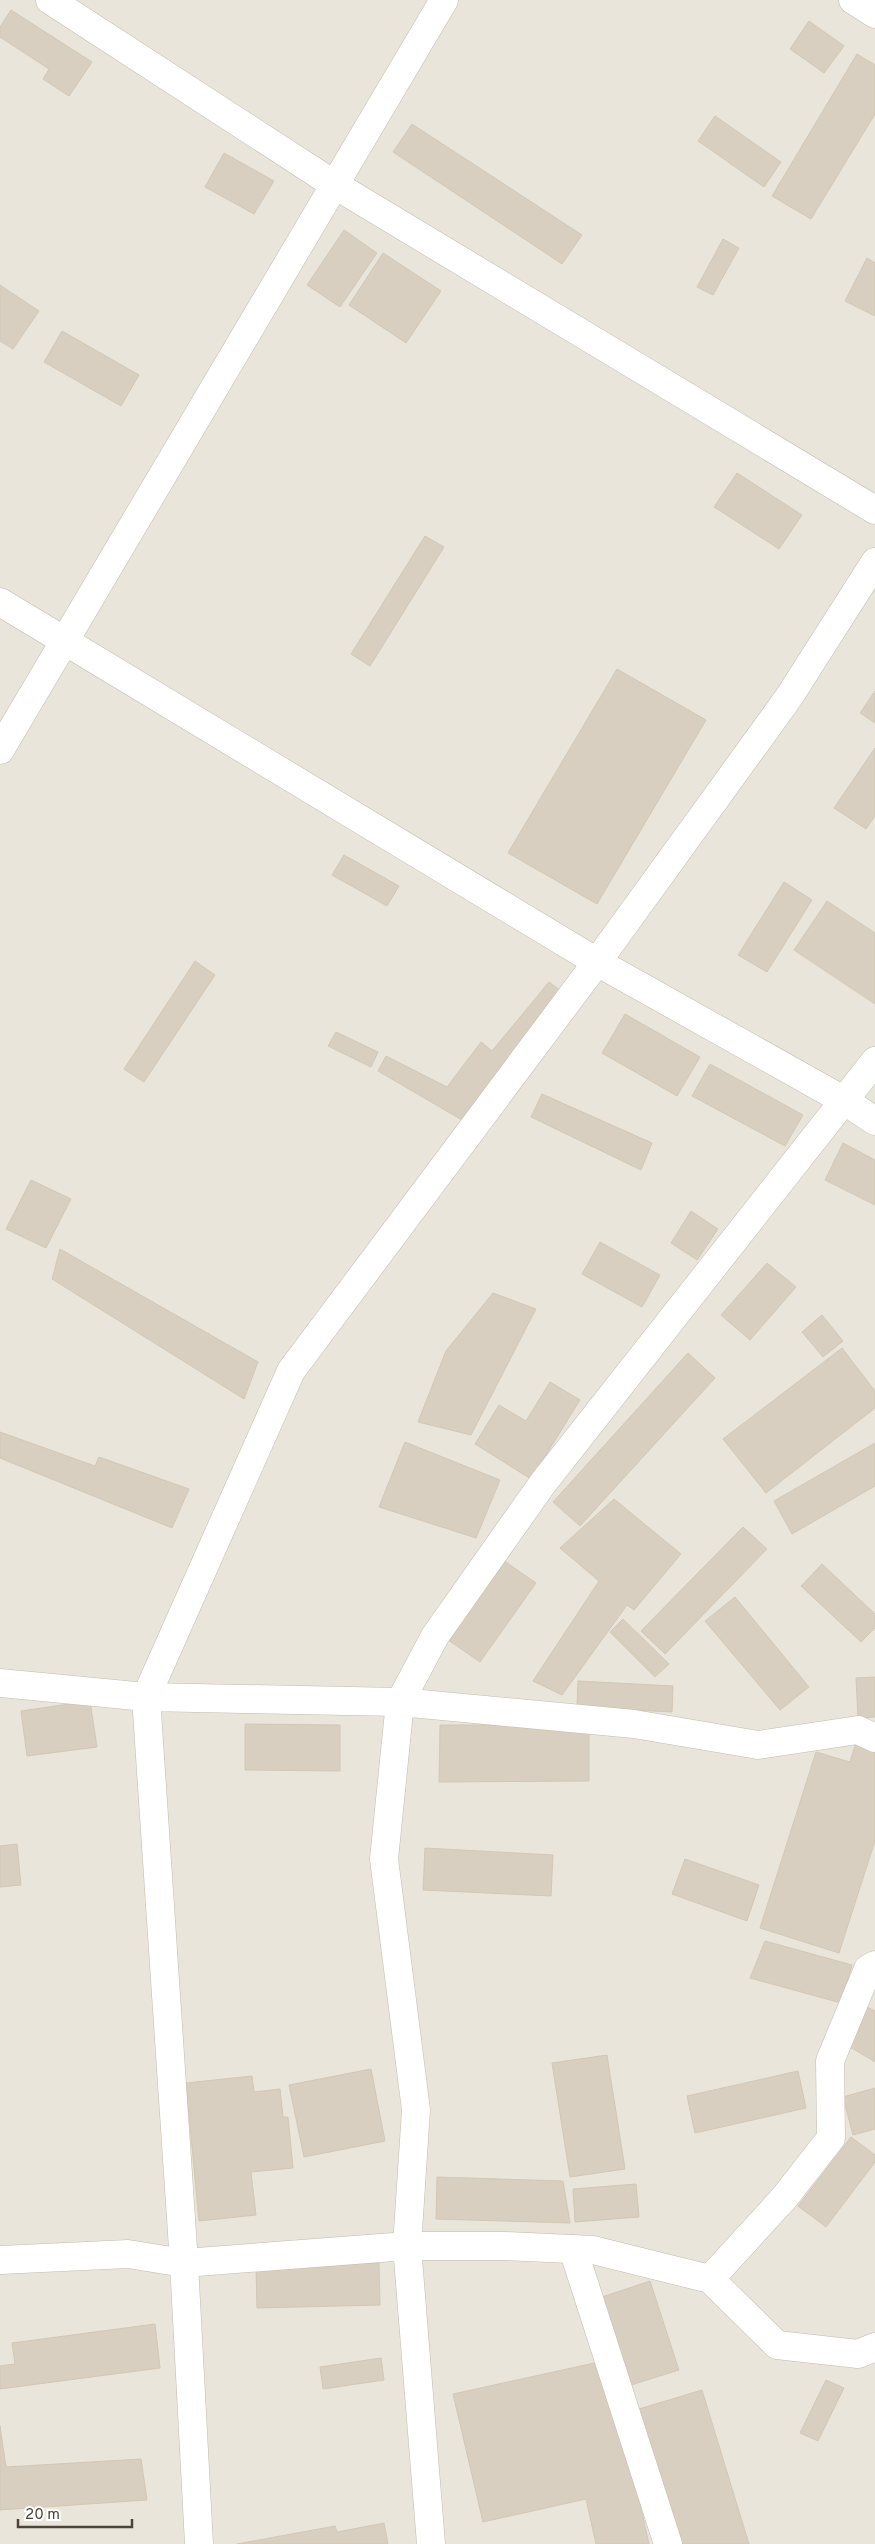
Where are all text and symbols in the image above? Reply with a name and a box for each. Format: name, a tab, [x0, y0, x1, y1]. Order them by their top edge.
scale bar	[18, 2496, 131, 2528]
text: 20 m	[25, 2506, 60, 2525]

